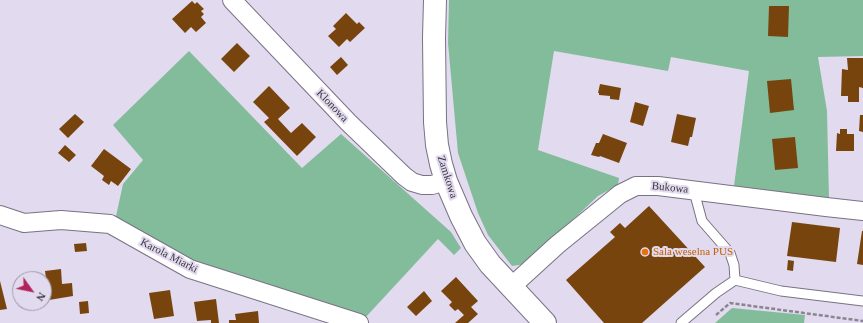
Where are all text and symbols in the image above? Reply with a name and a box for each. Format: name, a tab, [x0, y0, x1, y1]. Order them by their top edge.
street label: Klonowa	[313, 87, 351, 125]
street label: Zamkowa	[434, 154, 460, 200]
street label: Bukowa	[651, 180, 689, 196]
street label: Karola Miarki	[138, 236, 200, 276]
place label: Sala weselna PUS	[653, 245, 733, 259]
marker: Sala weselna PUS	[640, 247, 650, 257]
north arrow	[12, 271, 52, 311]
text: N	[34, 290, 48, 304]

